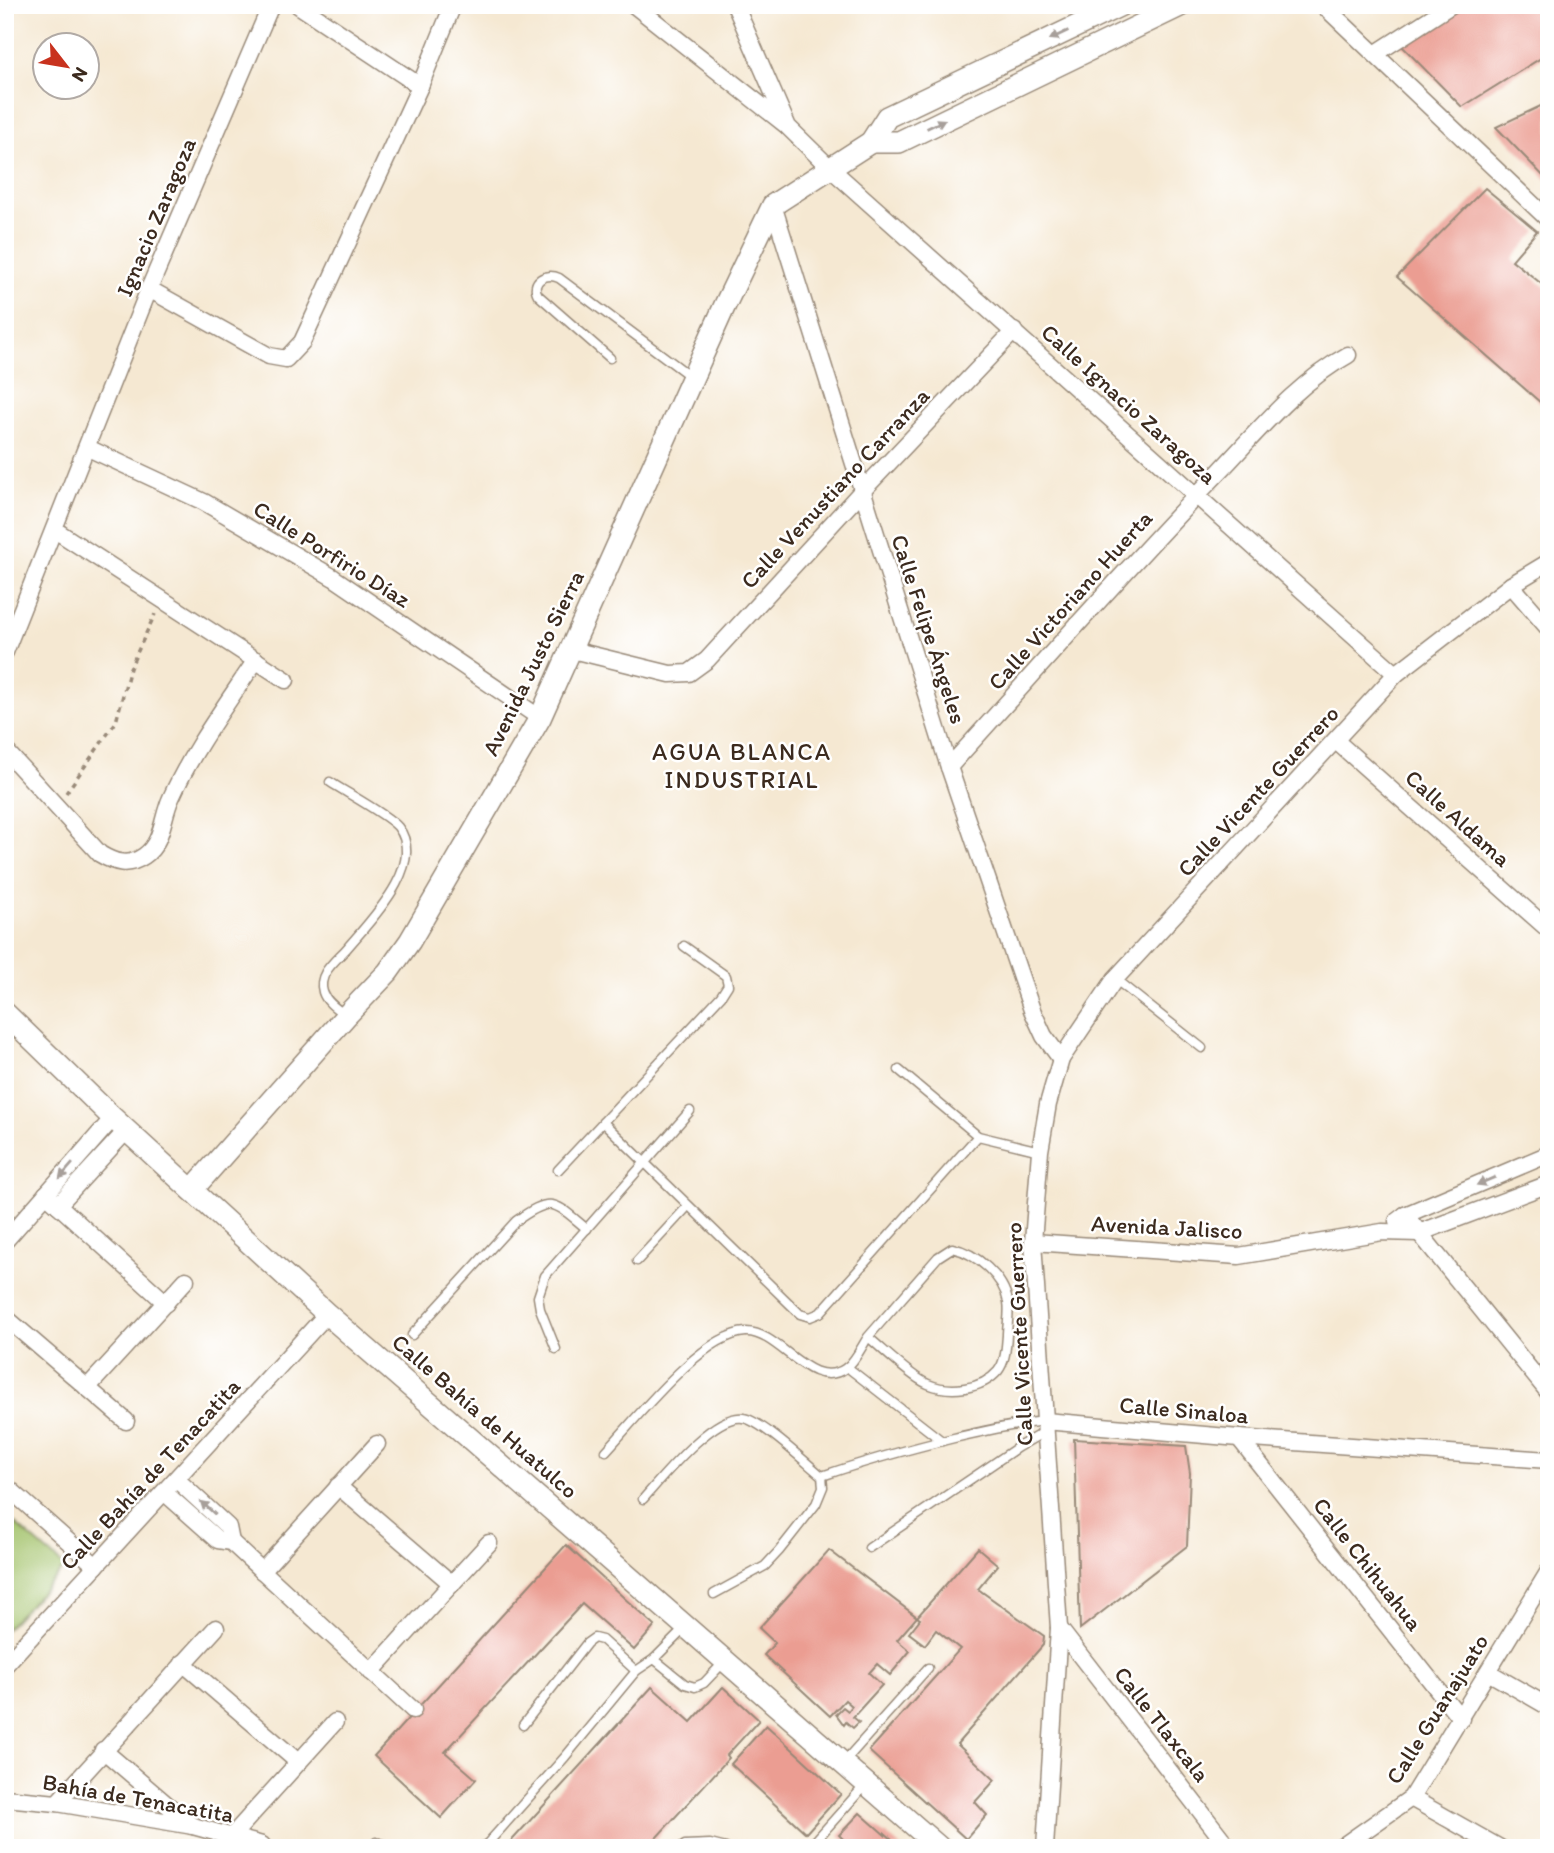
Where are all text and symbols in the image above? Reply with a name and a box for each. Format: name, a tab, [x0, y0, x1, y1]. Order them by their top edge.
one-way arrow	[1049, 29, 1069, 40]
north arrow	[32, 32, 102, 102]
text: N	[67, 63, 93, 86]
one-way arrow	[926, 118, 946, 130]
street label: Ignacio Zaragoza	[110, 133, 202, 301]
street label: Calle Ignacio Zaragoza	[1035, 318, 1223, 490]
street label: Calle Venustiano Carranza	[735, 382, 935, 594]
street label: Calle Porfirio Díaz	[248, 494, 416, 614]
street label: Calle Victoriano Huerta	[982, 504, 1158, 696]
street label: Calle Felipe Ángeles	[885, 531, 973, 727]
street label: Avenida Justo Sierra	[476, 566, 590, 760]
street label: Calle Vicente Guerrero	[1171, 700, 1345, 882]
district label: AGUA BLANCA INDUSTRIAL	[652, 737, 832, 794]
street label: Calle Aldama	[1399, 763, 1517, 873]
one-way arrow	[59, 1162, 75, 1179]
one-way arrow	[1475, 1175, 1496, 1186]
street label: Avenida Jalisco	[1091, 1209, 1243, 1245]
street label: Calle Vicente Guerrero	[999, 1221, 1039, 1447]
street label: Calle Bahía de Huatulco	[386, 1328, 584, 1504]
street label: Calle Bahía de Tenacatita	[54, 1372, 246, 1576]
street label: Calle Sinaloa	[1118, 1390, 1250, 1430]
street label: Calle Chihuahua	[1307, 1492, 1429, 1636]
one-way arrow	[199, 1500, 217, 1516]
street label: Calle Guanajuato	[1380, 1629, 1494, 1789]
street label: Calle Tlaxcala	[1108, 1661, 1216, 1787]
street label: Bahía de Tenacatita	[40, 1767, 236, 1829]

